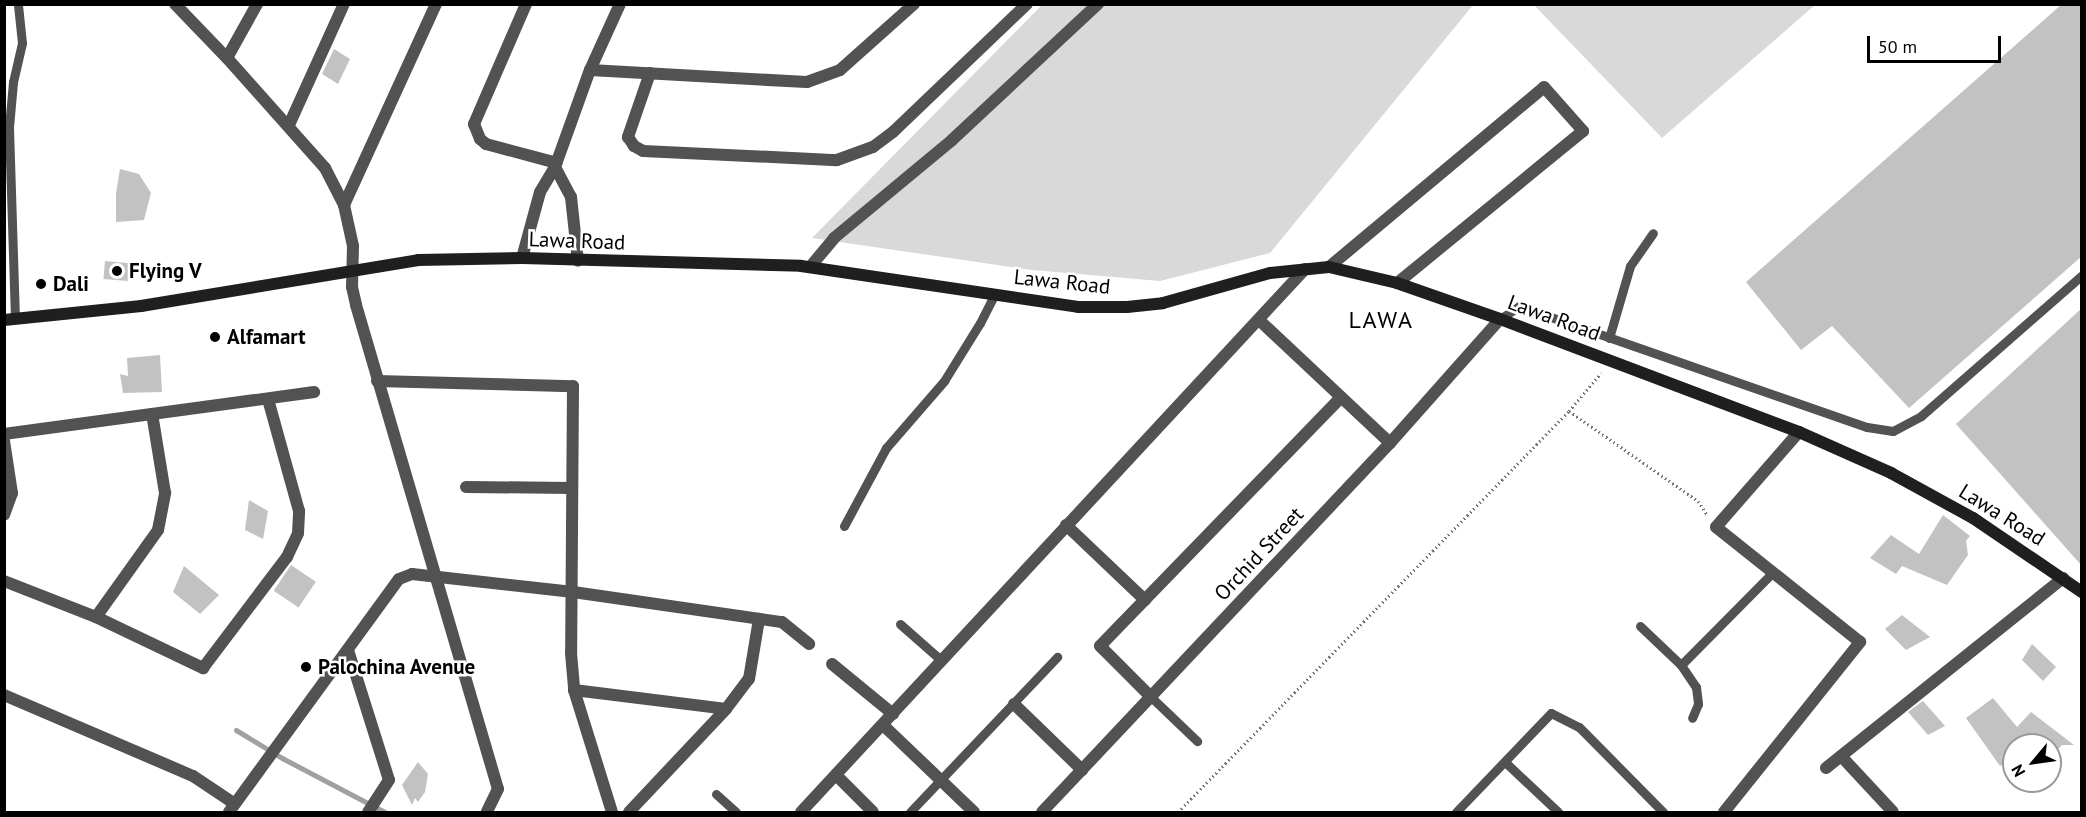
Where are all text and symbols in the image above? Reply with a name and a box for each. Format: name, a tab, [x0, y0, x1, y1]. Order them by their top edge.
scale bar	[1870, 24, 2004, 62]
text: 50 m	[1878, 35, 1917, 58]
street label: Lawa Road	[528, 227, 626, 255]
place label: Flying V	[129, 258, 202, 284]
marker: Flying V	[110, 264, 124, 278]
street label: Lawa Road	[1013, 264, 1111, 300]
place label: Dali	[53, 271, 89, 297]
marker: Dali	[34, 277, 48, 291]
street label: Lawa Road	[1504, 290, 1604, 346]
district label: LAWA	[1348, 306, 1414, 334]
place label: Alfamart	[227, 324, 306, 350]
marker: Alfamart	[208, 330, 222, 344]
street label: Lawa Road	[1954, 479, 2050, 551]
street label: Orchid Street	[1209, 502, 1309, 606]
place label: Palochina Avenue	[318, 654, 476, 680]
marker: Palochina Avenue	[299, 660, 313, 674]
north arrow	[2002, 733, 2062, 793]
text: N	[2007, 761, 2029, 780]

